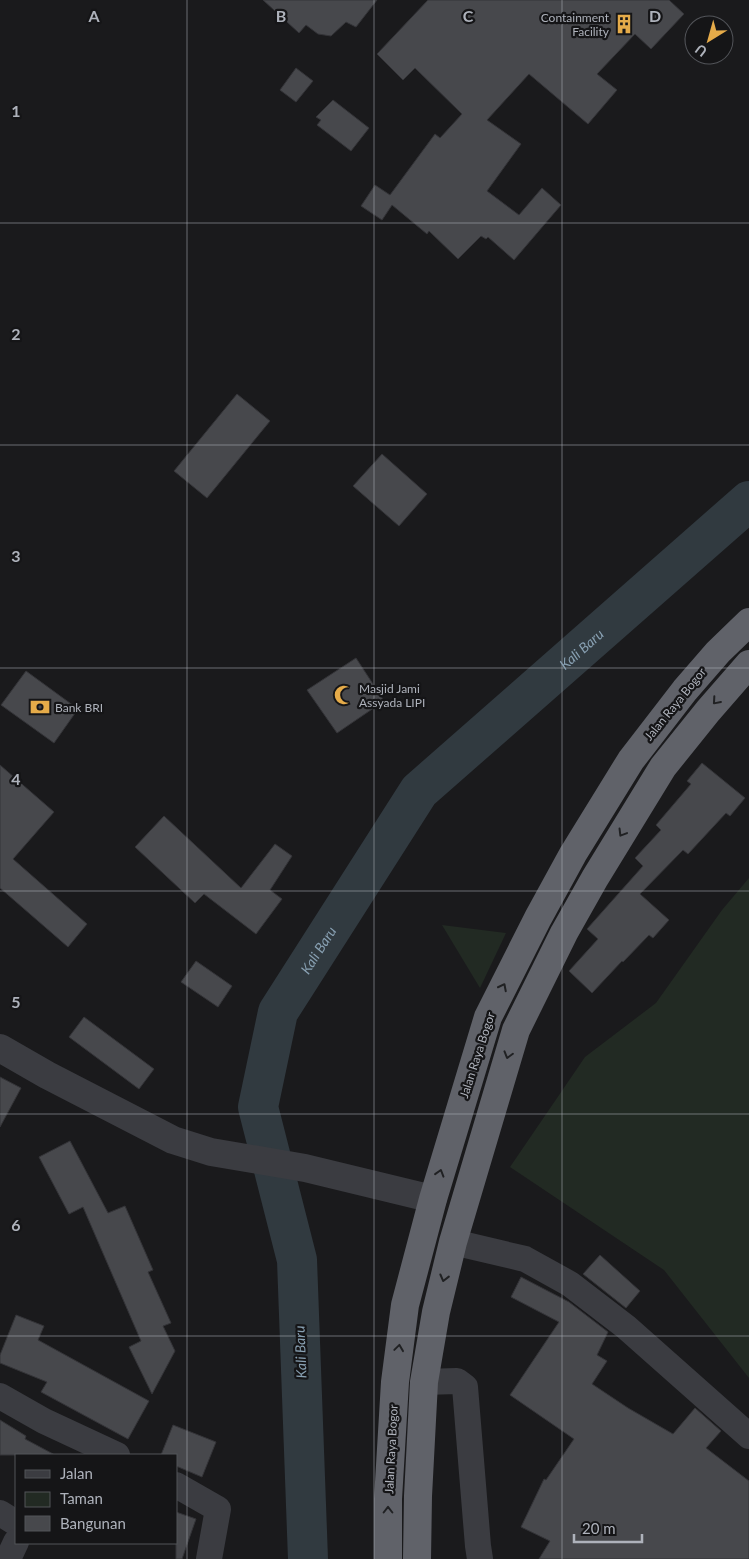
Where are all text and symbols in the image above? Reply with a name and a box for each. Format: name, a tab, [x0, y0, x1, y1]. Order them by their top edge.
text: A	[87, 6, 100, 25]
text: B	[276, 6, 286, 25]
text: C	[463, 6, 474, 25]
text: D	[649, 6, 661, 25]
place label: Containment Facility	[541, 10, 610, 39]
building icon: Containment Facility	[613, 13, 635, 35]
north arrow	[684, 15, 734, 65]
text: U	[692, 41, 710, 61]
text: 1	[11, 101, 21, 120]
text: 2	[11, 324, 21, 343]
text: 3	[11, 546, 21, 565]
water label: Kali Baru	[556, 625, 606, 672]
street label: Jalan Raya Bogor	[641, 664, 709, 743]
place label: Masjid Jami Assyada LIPI	[359, 681, 425, 710]
mosque icon: Masjid Jami Assyada LIPI	[333, 684, 355, 706]
one-way arrow	[713, 695, 722, 704]
bank icon: Bank BRI	[29, 696, 51, 718]
place label: Bank BRI	[55, 700, 103, 715]
text: 4	[11, 769, 21, 788]
one-way arrow	[619, 827, 629, 836]
water label: Kali Baru	[296, 923, 339, 977]
one-way arrow	[497, 983, 507, 992]
text: 5	[11, 992, 21, 1011]
street label: Jalan Raya Bogor	[456, 1010, 498, 1100]
one-way arrow	[504, 1050, 514, 1058]
one-way arrow	[435, 1170, 445, 1178]
text: 6	[11, 1215, 21, 1234]
one-way arrow	[439, 1273, 450, 1282]
water label: Kali Baru	[291, 1325, 309, 1379]
one-way arrow	[394, 1344, 404, 1353]
street label: Jalan Raya Bogor	[381, 1403, 401, 1494]
legend	[15, 1454, 178, 1544]
text: Jalan	[60, 1464, 93, 1482]
text: Taman	[60, 1489, 103, 1507]
one-way arrow	[383, 1506, 393, 1514]
scale bar	[574, 1512, 642, 1544]
text: Bangunan	[60, 1514, 126, 1532]
text: 20 m	[582, 1519, 616, 1537]

